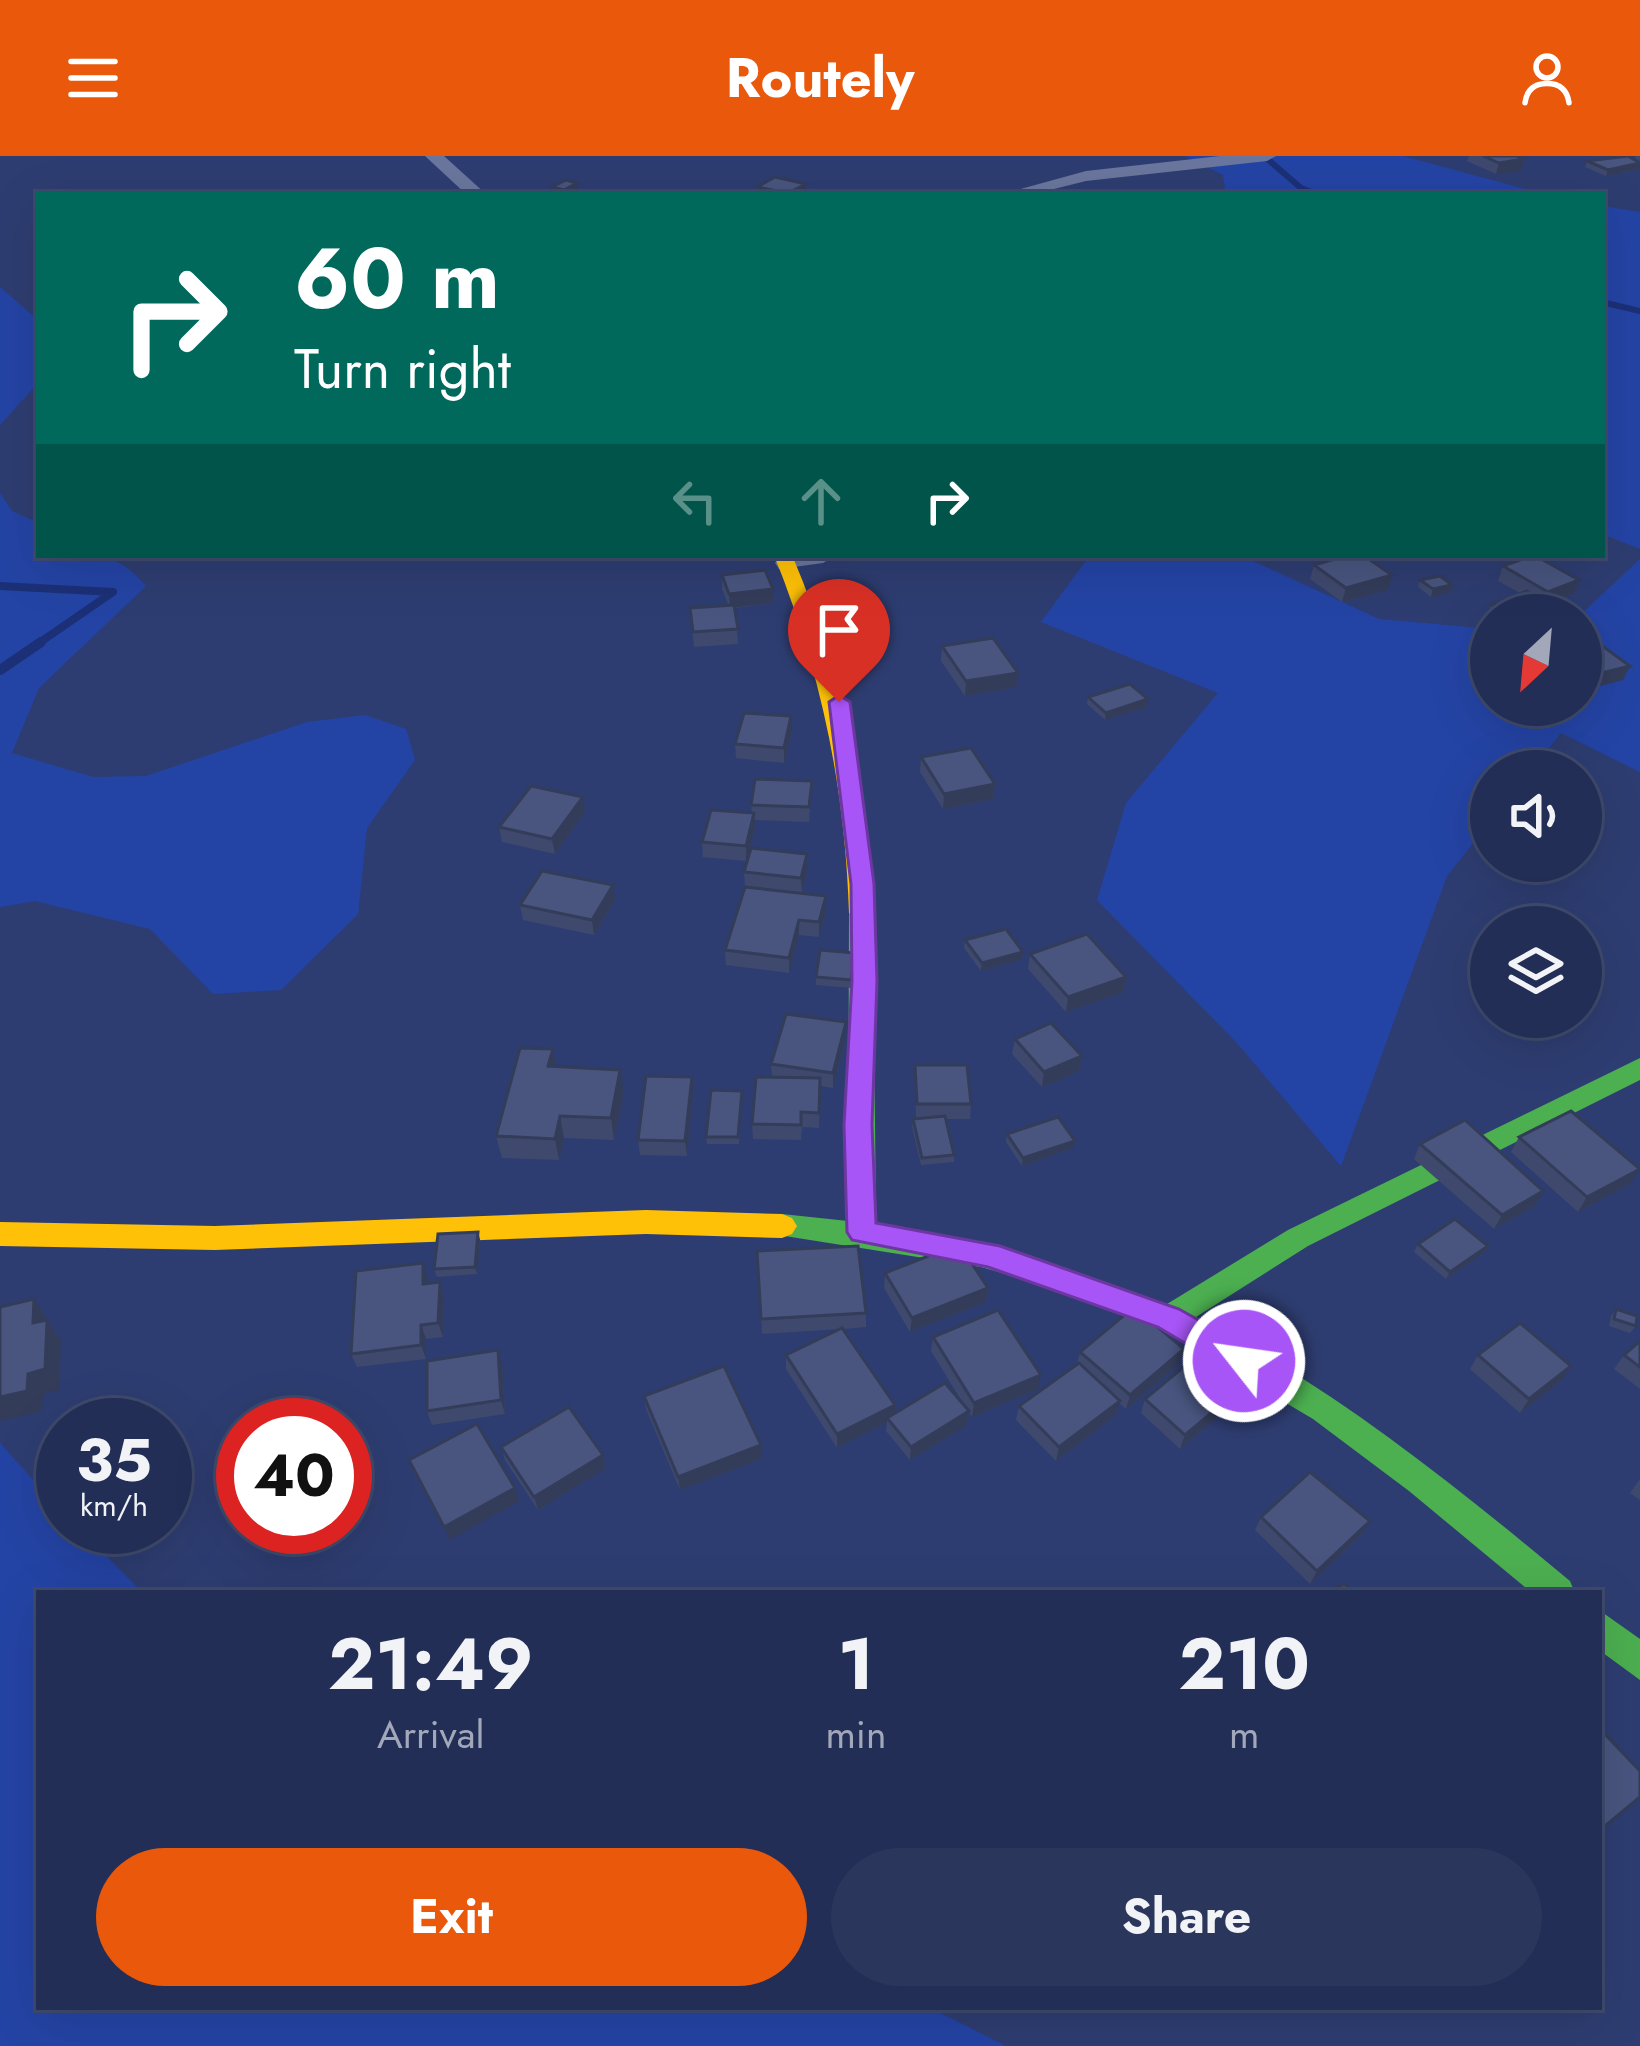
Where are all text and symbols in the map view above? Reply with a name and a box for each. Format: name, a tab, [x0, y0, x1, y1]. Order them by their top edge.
text: Routely	[726, 39, 914, 117]
icon: menu	[60, 45, 126, 111]
icon: person	[1514, 45, 1580, 111]
text: 60 m	[294, 218, 500, 340]
icon: right	[96, 240, 252, 396]
text: Turn right	[294, 330, 511, 408]
icon: left	[662, 468, 728, 534]
icon: ahead	[788, 468, 854, 534]
icon: right	[914, 468, 980, 534]
pin	[788, 579, 890, 702]
north arrow	[1470, 594, 1602, 726]
map controls	[1470, 594, 1602, 1038]
icon: arrive	[806, 597, 872, 663]
button: sound	[1470, 750, 1602, 882]
button: layers	[1470, 906, 1602, 1038]
position arrow	[1181, 1298, 1307, 1424]
speed limit sign: 40	[216, 1398, 372, 1554]
text: 35	[76, 1417, 152, 1504]
text: km/h	[80, 1484, 148, 1527]
text: 21:49	[328, 1612, 533, 1716]
text: 1	[838, 1612, 874, 1716]
text: 210	[1178, 1612, 1310, 1716]
text: Arrival	[377, 1706, 484, 1763]
text: min	[825, 1706, 886, 1763]
text: m	[1229, 1706, 1259, 1763]
button: Exit	[96, 1848, 807, 1986]
button: Share	[831, 1848, 1542, 1986]

